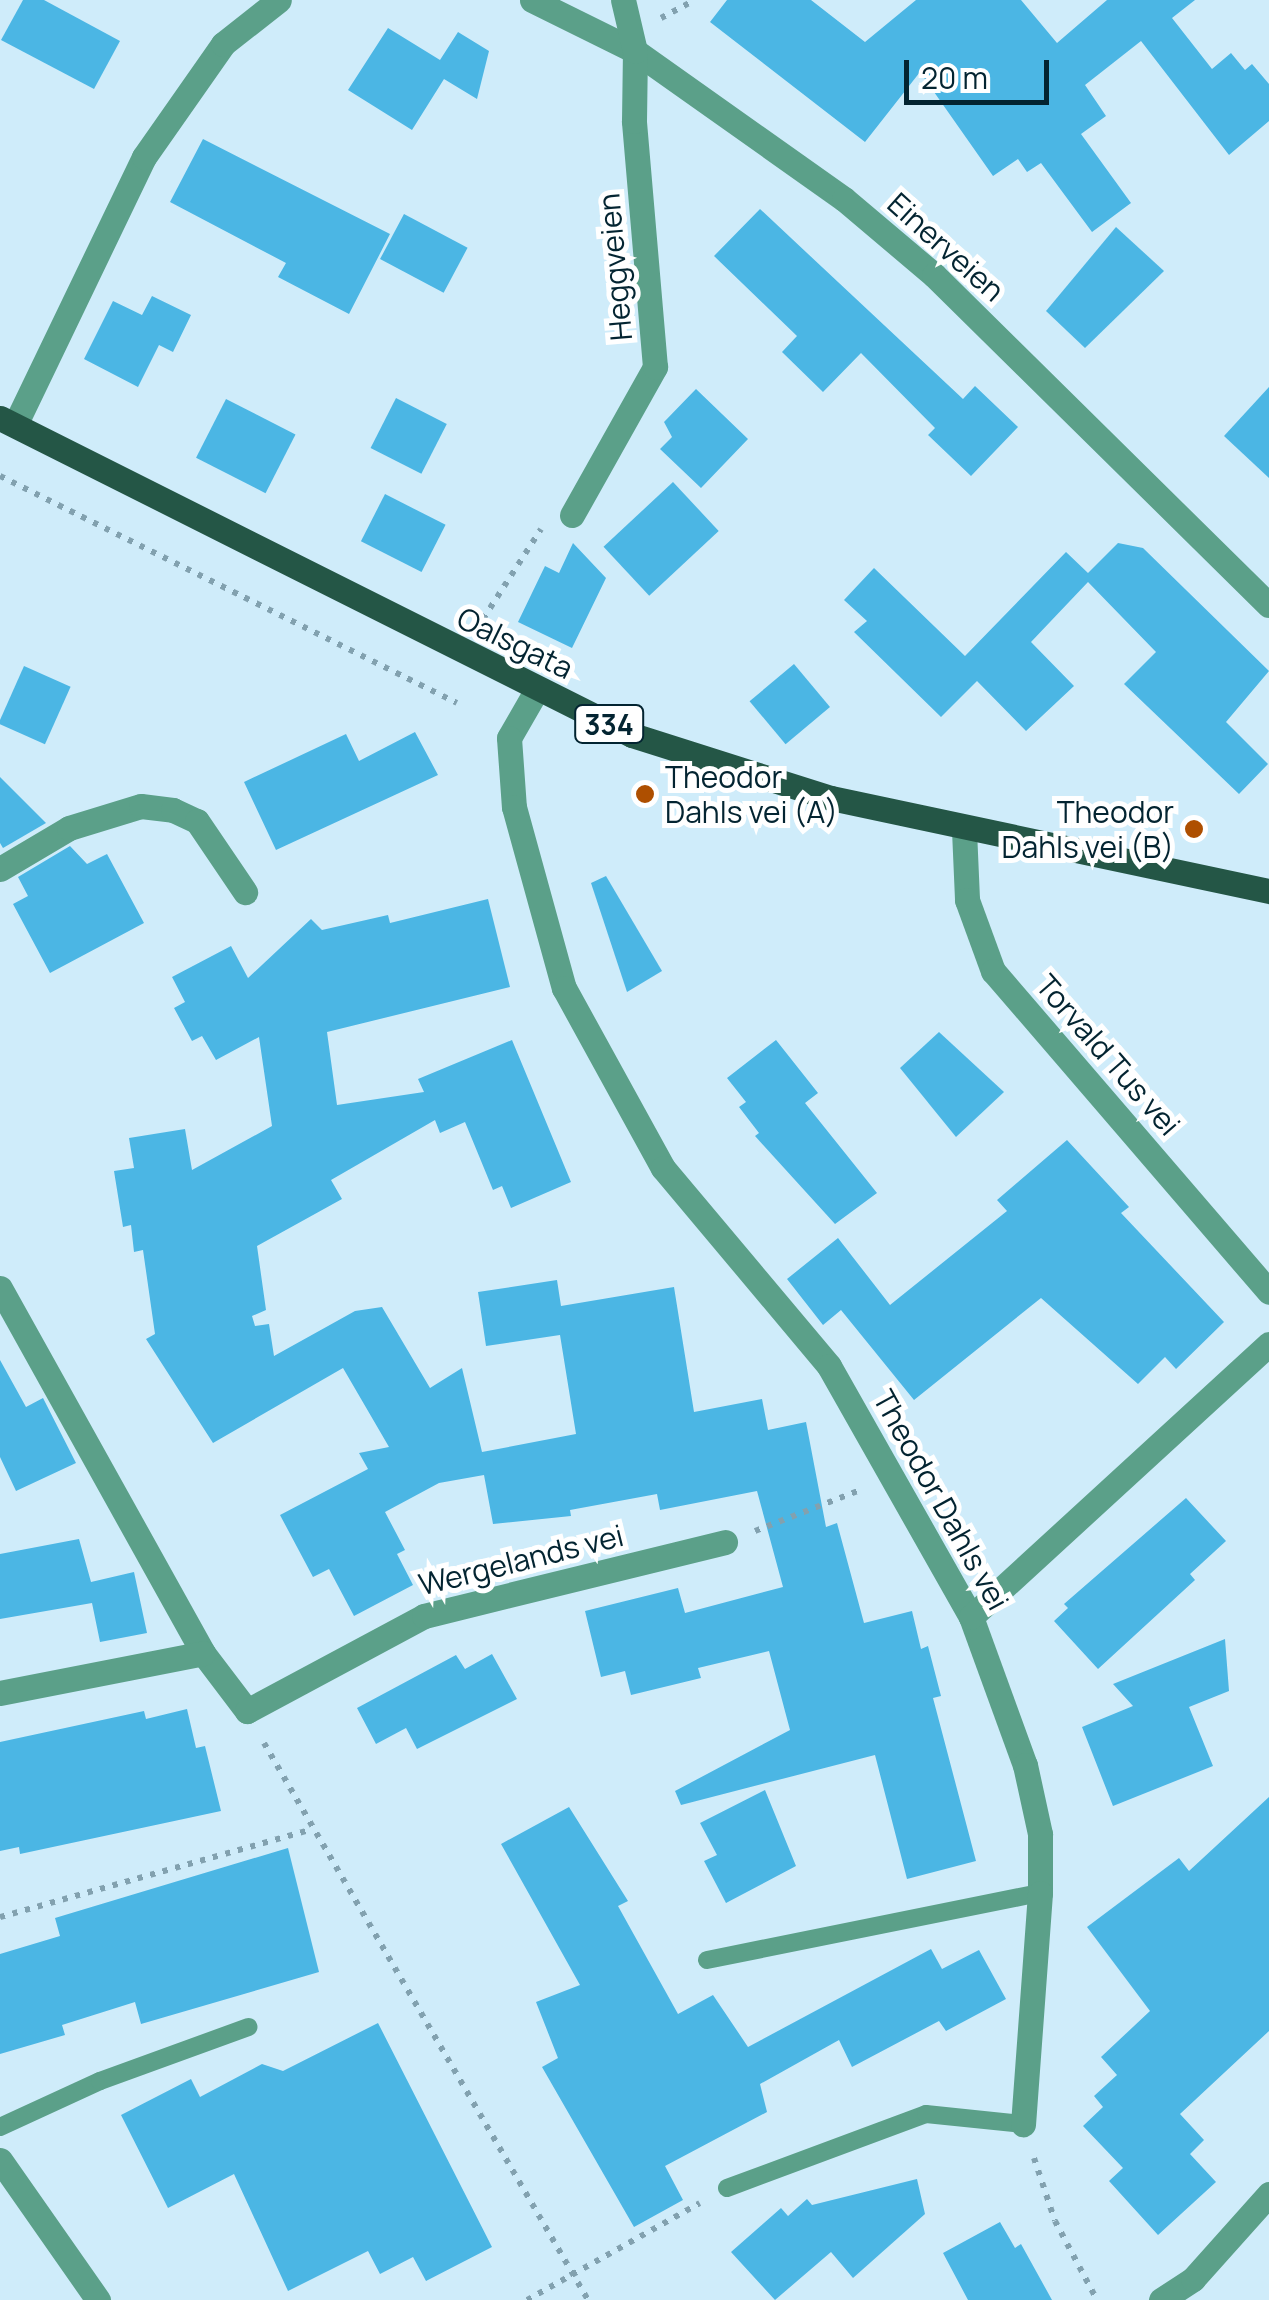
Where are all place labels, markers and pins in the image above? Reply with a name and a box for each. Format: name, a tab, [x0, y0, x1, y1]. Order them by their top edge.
place label: Theodor Dahls vei (A)	[665, 759, 838, 830]
marker: Theodor Dahls vei (A)	[634, 783, 656, 805]
place label: Theodor Dahls vei (B)	[1001, 794, 1174, 864]
marker: Theodor Dahls vei (B)	[1183, 818, 1205, 840]

